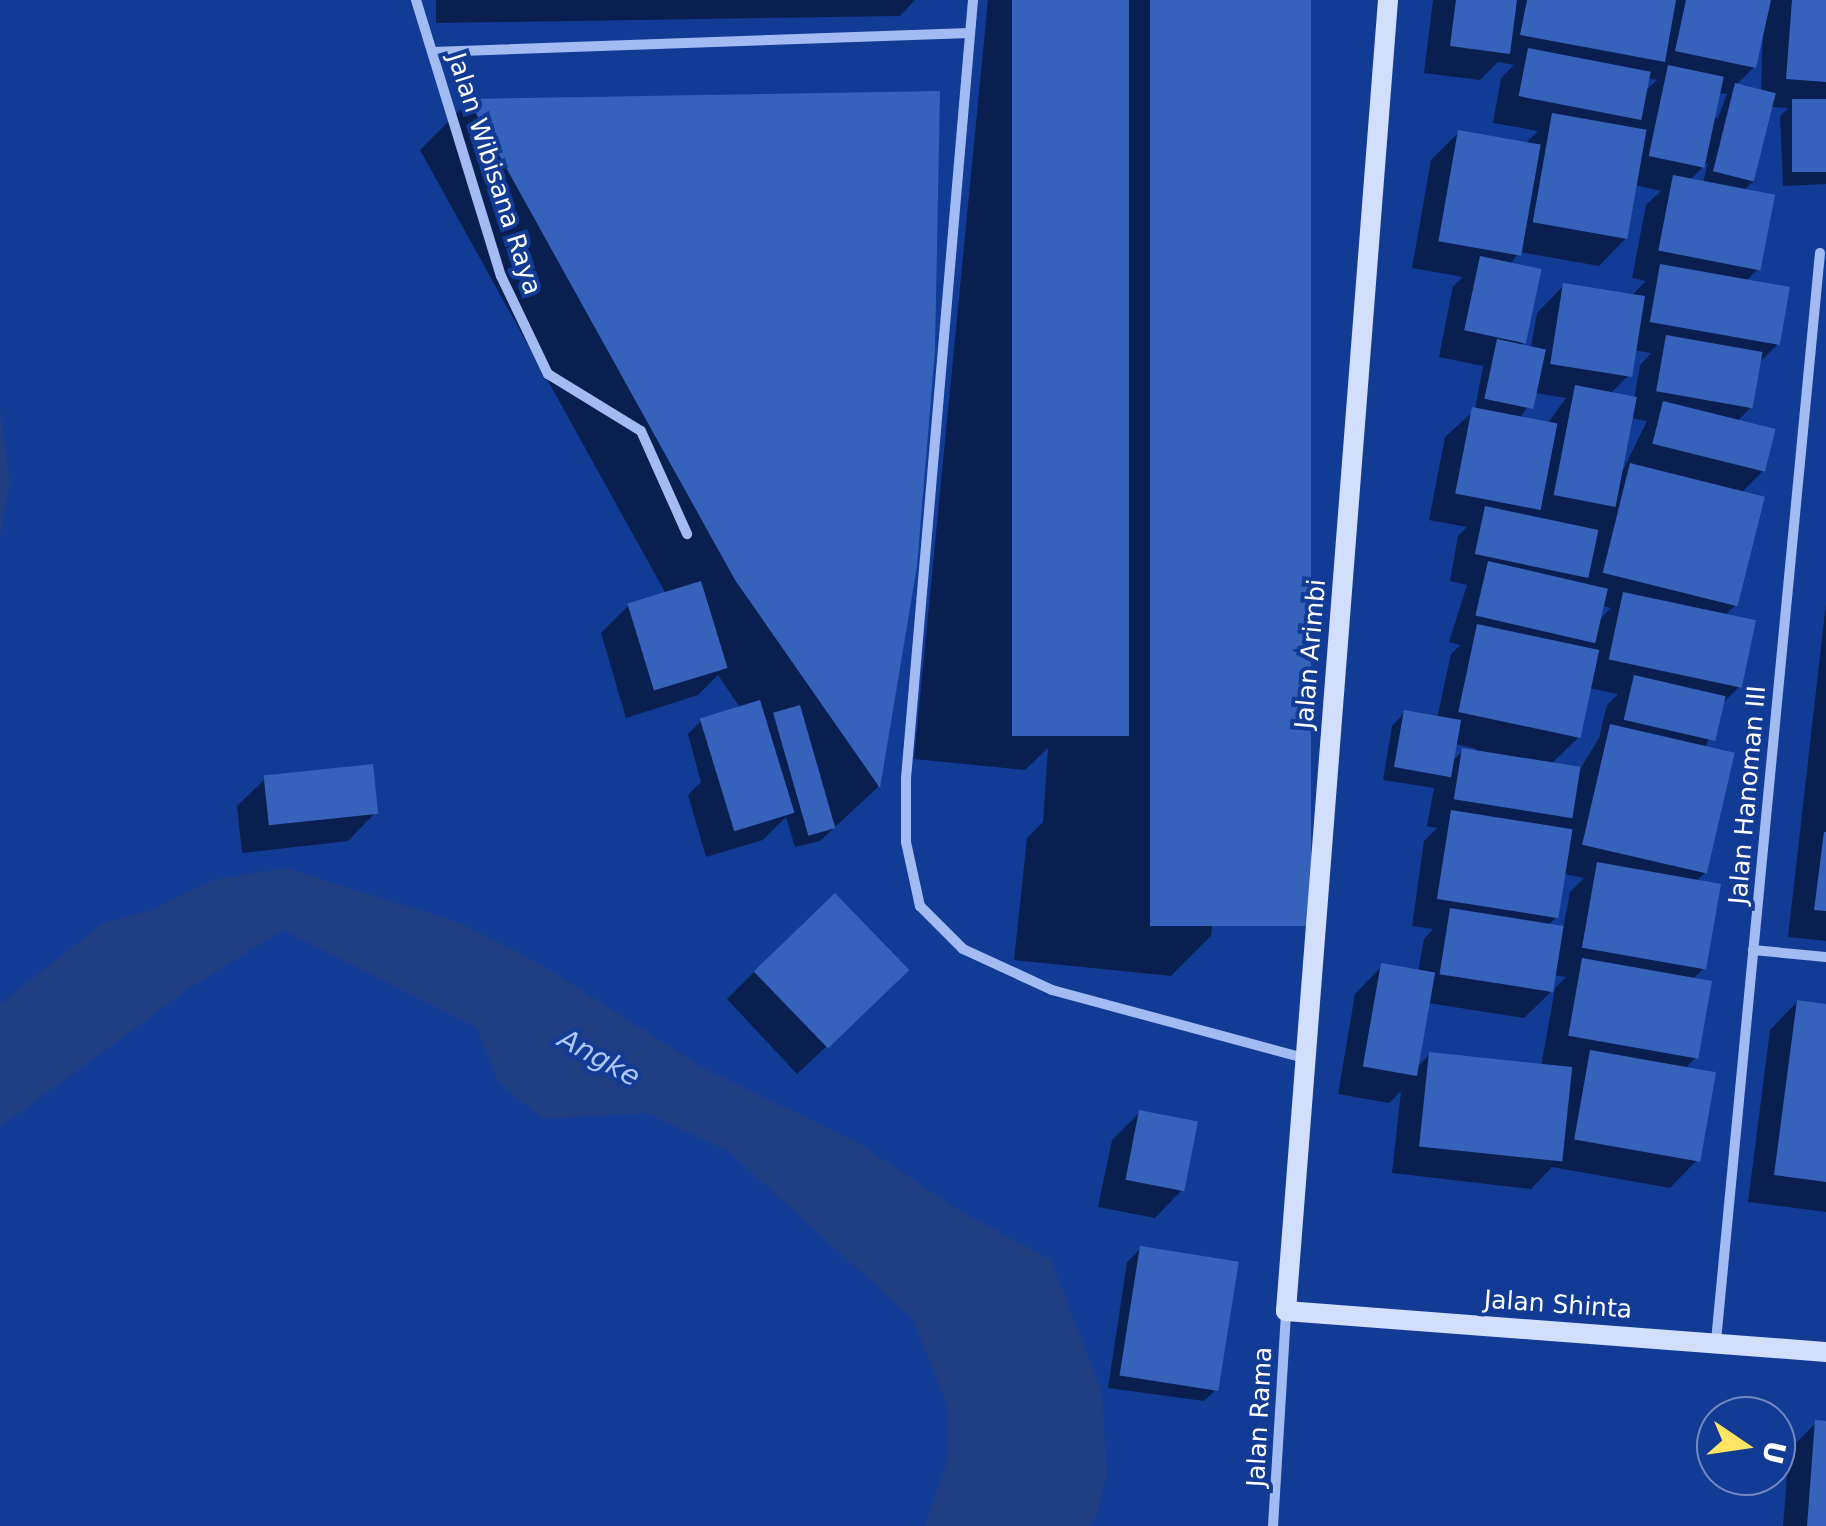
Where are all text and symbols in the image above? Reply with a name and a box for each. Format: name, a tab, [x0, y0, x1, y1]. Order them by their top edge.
street label: Jalan Wibisana Raya	[441, 49, 547, 299]
street label: Jalan Arimbi	[1290, 578, 1332, 730]
street label: Jalan Hanoman III	[1723, 684, 1773, 906]
water label: Angke	[552, 1022, 646, 1094]
street label: Jalan Shinta	[1483, 1285, 1633, 1325]
street label: Jalan Rama	[1241, 1346, 1279, 1488]
north arrow	[1696, 1396, 1796, 1496]
text: U	[1755, 1438, 1792, 1467]

